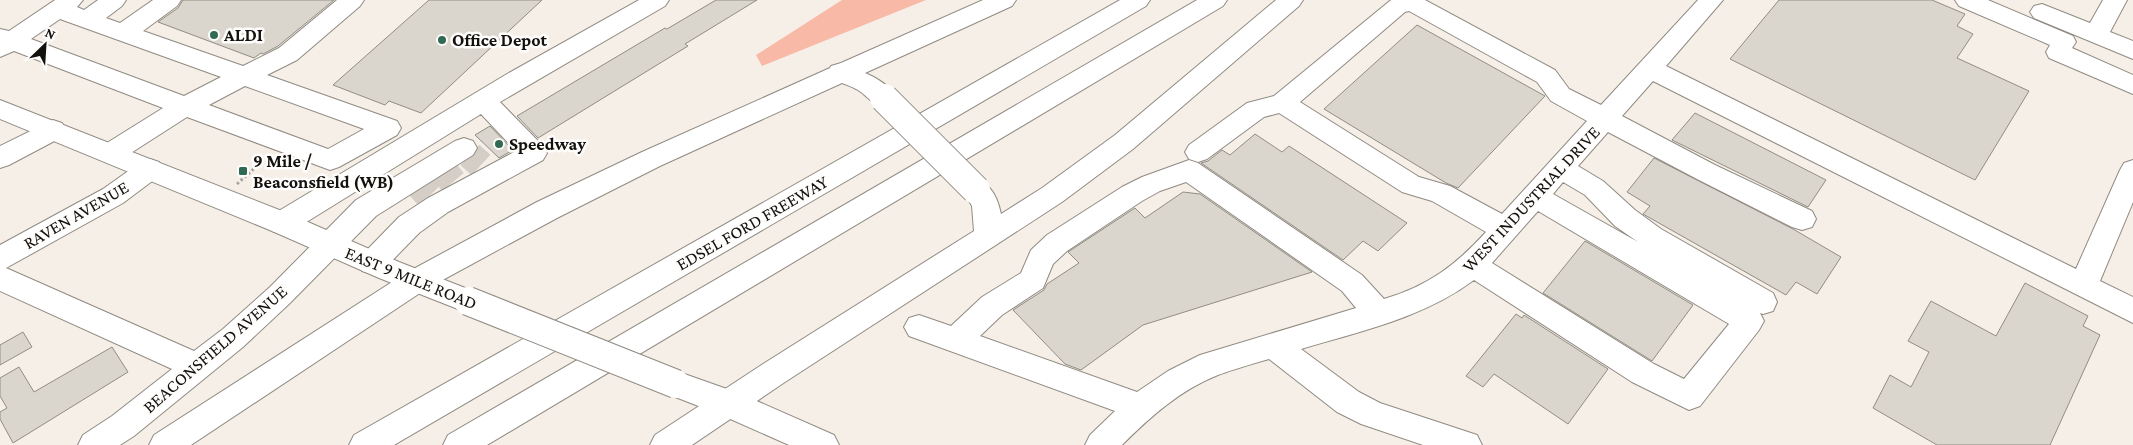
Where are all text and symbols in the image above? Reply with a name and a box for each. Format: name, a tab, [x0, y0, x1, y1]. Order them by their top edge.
north arrow	[20, 20, 70, 70]
text: N	[43, 24, 59, 43]
place label: ALDI	[223, 25, 263, 45]
marker: ALDI	[208, 29, 220, 41]
place label: Office Depot	[452, 30, 548, 50]
marker: Office Depot	[436, 34, 448, 46]
street label: WEST INDUSTRIAL DRIVE	[1458, 122, 1604, 276]
place label: Speedway	[509, 134, 586, 154]
marker: Speedway	[493, 138, 505, 150]
place label: 9 Mile / Beaconsfield (WB)	[253, 151, 394, 193]
marker: 9 Mile / Beaconsfield (WB)	[237, 165, 249, 177]
street label: EDSEL FORD FREEWAY	[673, 171, 832, 275]
street label: RAVEN AVENUE	[20, 177, 132, 253]
street label: EAST 9 MILE ROAD	[342, 242, 480, 314]
street label: BEACONSFIELD AVENUE	[139, 281, 291, 417]

